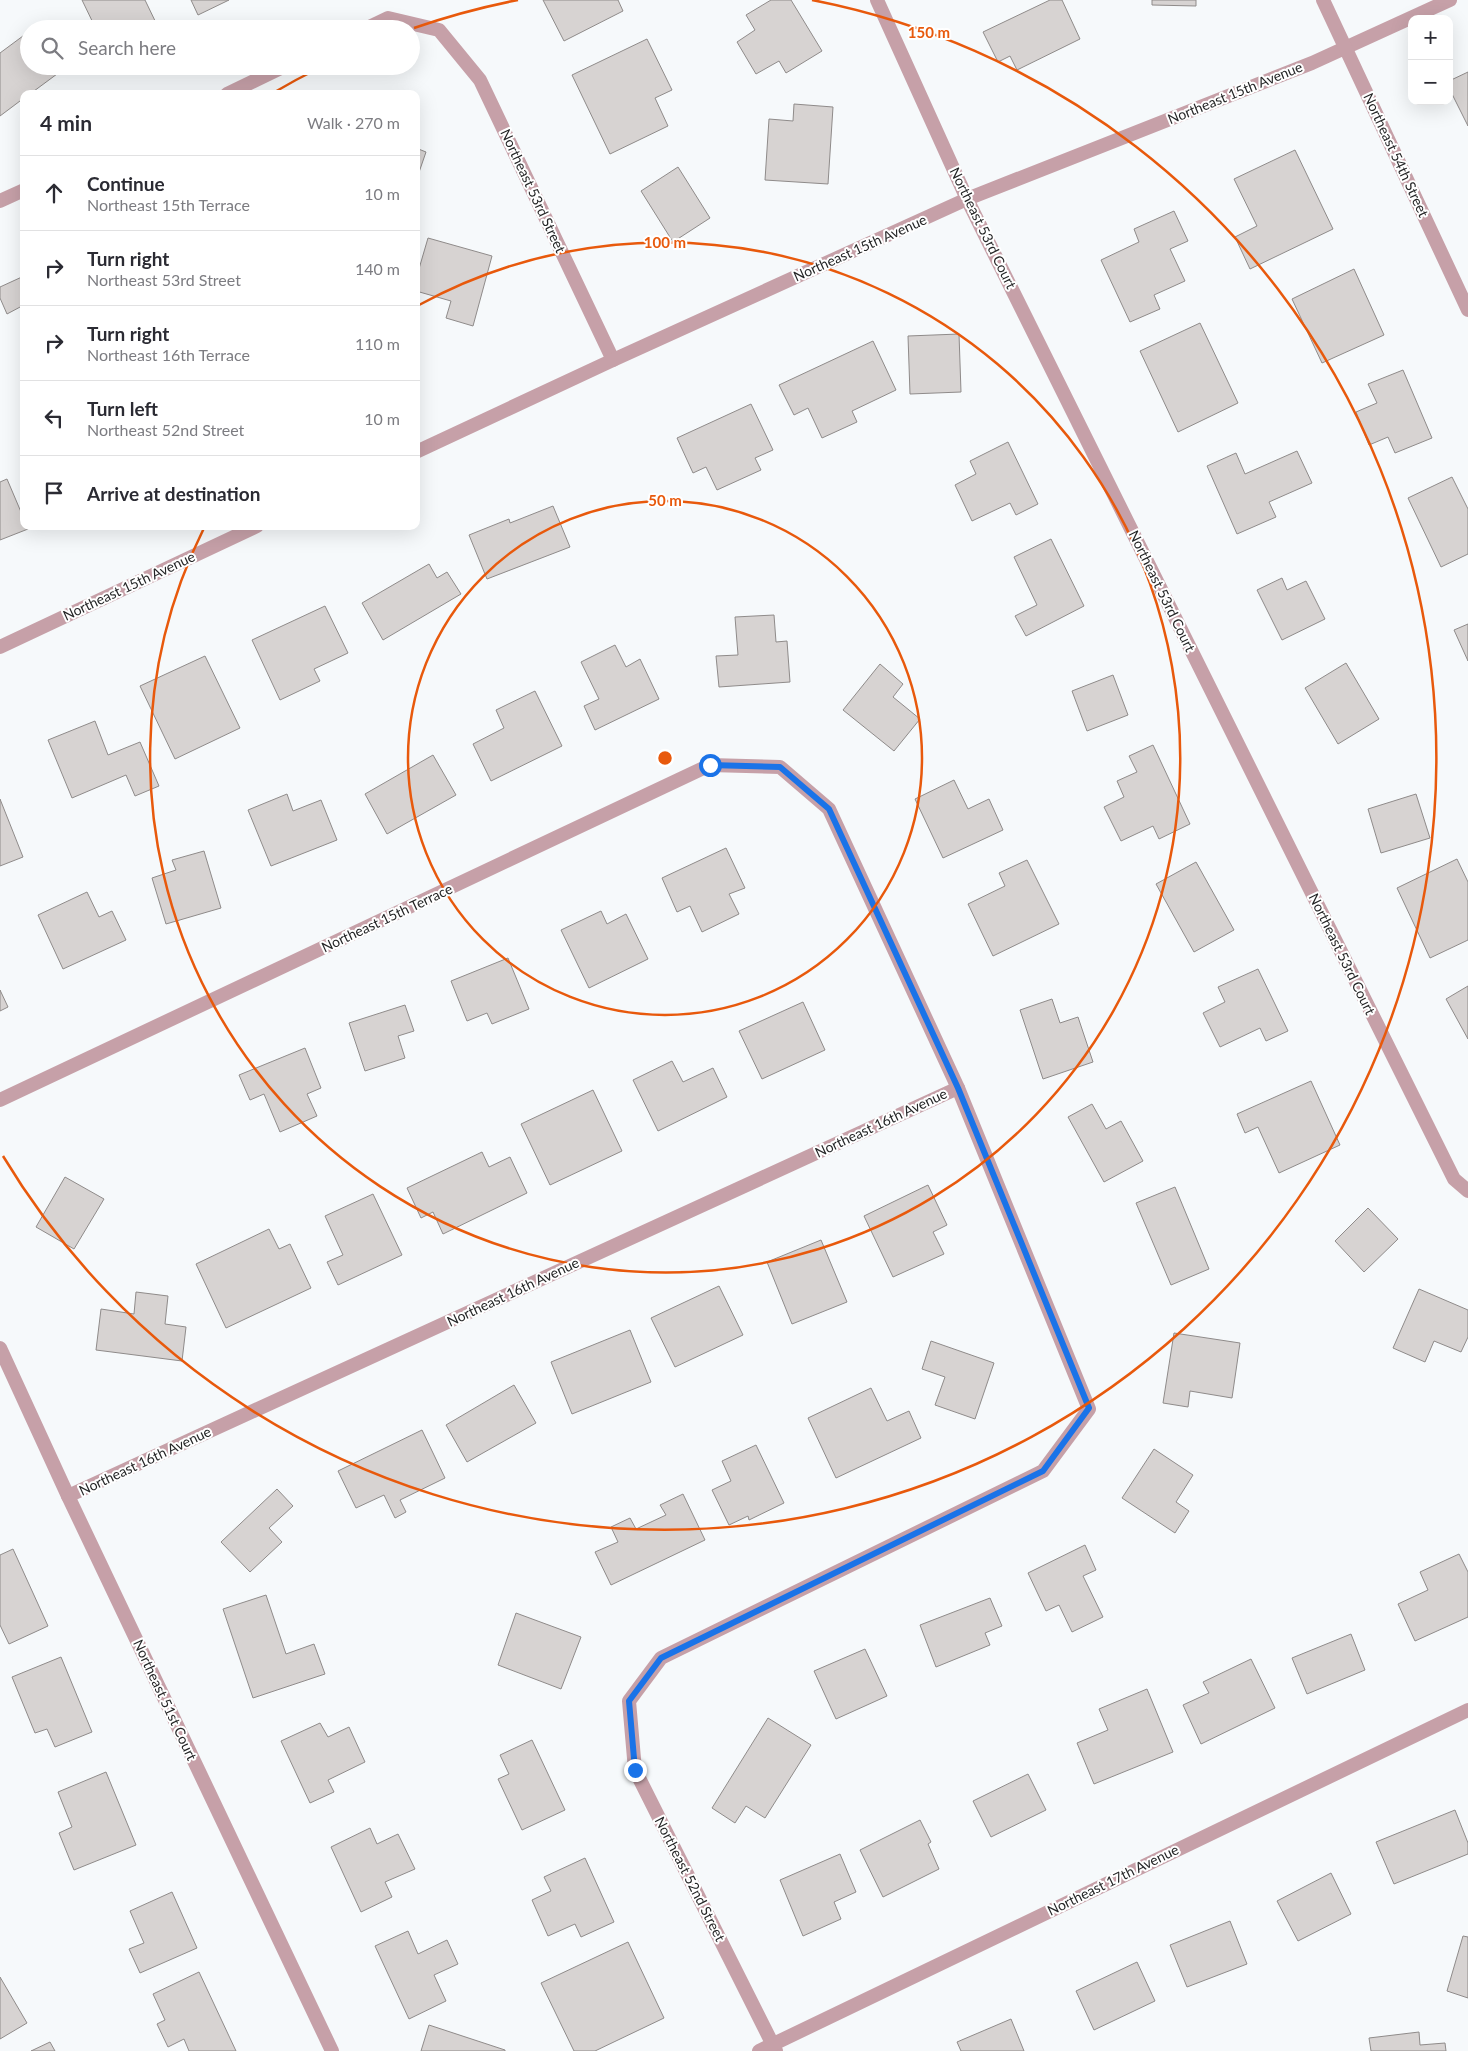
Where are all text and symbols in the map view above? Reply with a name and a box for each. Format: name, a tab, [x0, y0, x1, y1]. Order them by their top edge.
map controls	[1408, 15, 1453, 105]
button: +	[1408, 15, 1453, 60]
search box	[20, 20, 420, 75]
text: 150 m	[908, 23, 950, 41]
icon: search	[38, 34, 66, 62]
text: Search here	[78, 36, 176, 59]
street label: Northeast 15th Avenue	[1165, 58, 1305, 127]
button: −	[1408, 60, 1453, 105]
street label: Northeast 54th Street	[1360, 90, 1433, 220]
text: 4 min	[40, 110, 92, 135]
text: Walk · 270 m	[307, 113, 400, 132]
street label: Northeast 53rd Street	[497, 126, 570, 255]
street label: Northeast 53rd Court	[947, 164, 1020, 291]
text: Continue	[87, 172, 165, 195]
icon: ahead	[40, 179, 68, 207]
text: 10 m	[364, 184, 400, 203]
text: Northeast 15th Terrace	[87, 195, 250, 214]
street label: Northeast 15th Avenue	[791, 211, 929, 285]
text: 100 m	[644, 233, 686, 251]
text: Turn right	[87, 247, 169, 270]
icon: right	[40, 254, 68, 282]
text: 140 m	[355, 259, 400, 278]
text: Northeast 53rd Street	[87, 270, 241, 289]
text: Turn right	[87, 322, 169, 345]
icon: right	[40, 329, 68, 357]
text: 110 m	[355, 334, 400, 353]
text: Northeast 16th Terrace	[87, 345, 250, 364]
text: Turn left	[87, 397, 158, 420]
icon: left	[40, 404, 68, 432]
text: 10 m	[364, 409, 400, 428]
text: Northeast 52nd Street	[87, 420, 244, 439]
icon: arrive	[40, 479, 68, 507]
text: Arrive at destination	[87, 482, 260, 505]
text: 50 m	[648, 491, 682, 509]
street label: Northeast 53rd Court	[1126, 527, 1199, 654]
street label: Northeast 15th Avenue	[60, 547, 198, 624]
centre of rings	[656, 749, 674, 767]
route start	[699, 754, 722, 777]
street label: Northeast 15th Terrace	[319, 880, 455, 955]
street label: Northeast 53rd Court	[1306, 890, 1379, 1017]
street label: Northeast 16th Avenue	[812, 1084, 950, 1161]
street label: Northeast 16th Avenue	[444, 1253, 582, 1330]
street label: Northeast 16th Avenue	[76, 1422, 214, 1499]
street label: Northeast 51st Court	[130, 1637, 201, 1763]
route end	[624, 1759, 647, 1782]
street label: Northeast 52nd Street	[652, 1814, 729, 1944]
street label: Northeast 17th Avenue	[1044, 1840, 1181, 1919]

